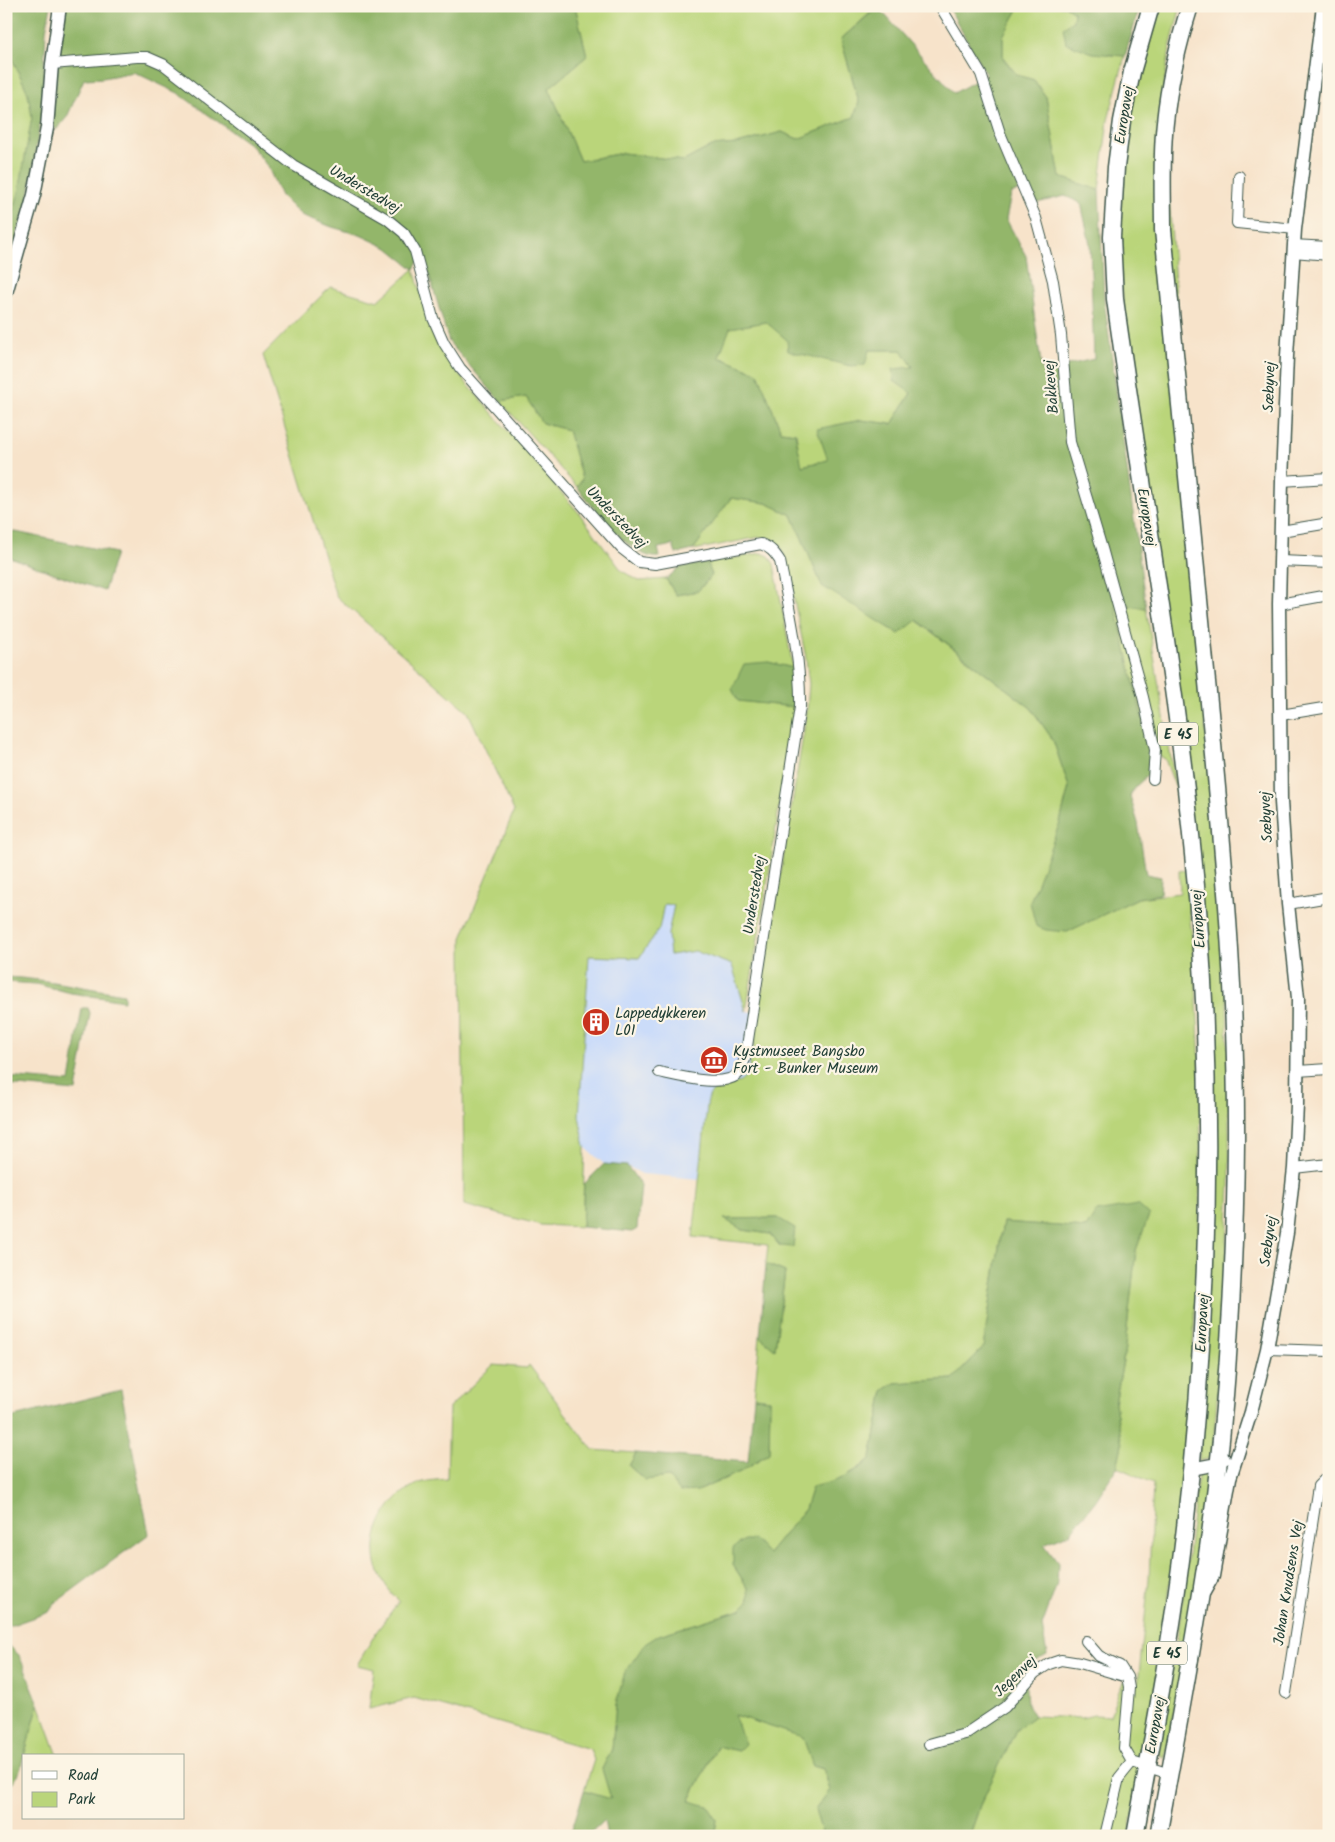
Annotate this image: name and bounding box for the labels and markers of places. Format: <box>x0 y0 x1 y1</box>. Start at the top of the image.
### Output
place label: Lappedykkeren L01 <box>615 1002 706 1043</box>
building icon: Lappedykkeren L01 <box>581 1007 611 1037</box>
place label: Kystmuseet Bangsbo Fort - Bunker Museum <box>733 1040 878 1081</box>
museum icon: Kystmuseet Bangsbo Fort - Bunker Museum <box>699 1045 729 1075</box>

